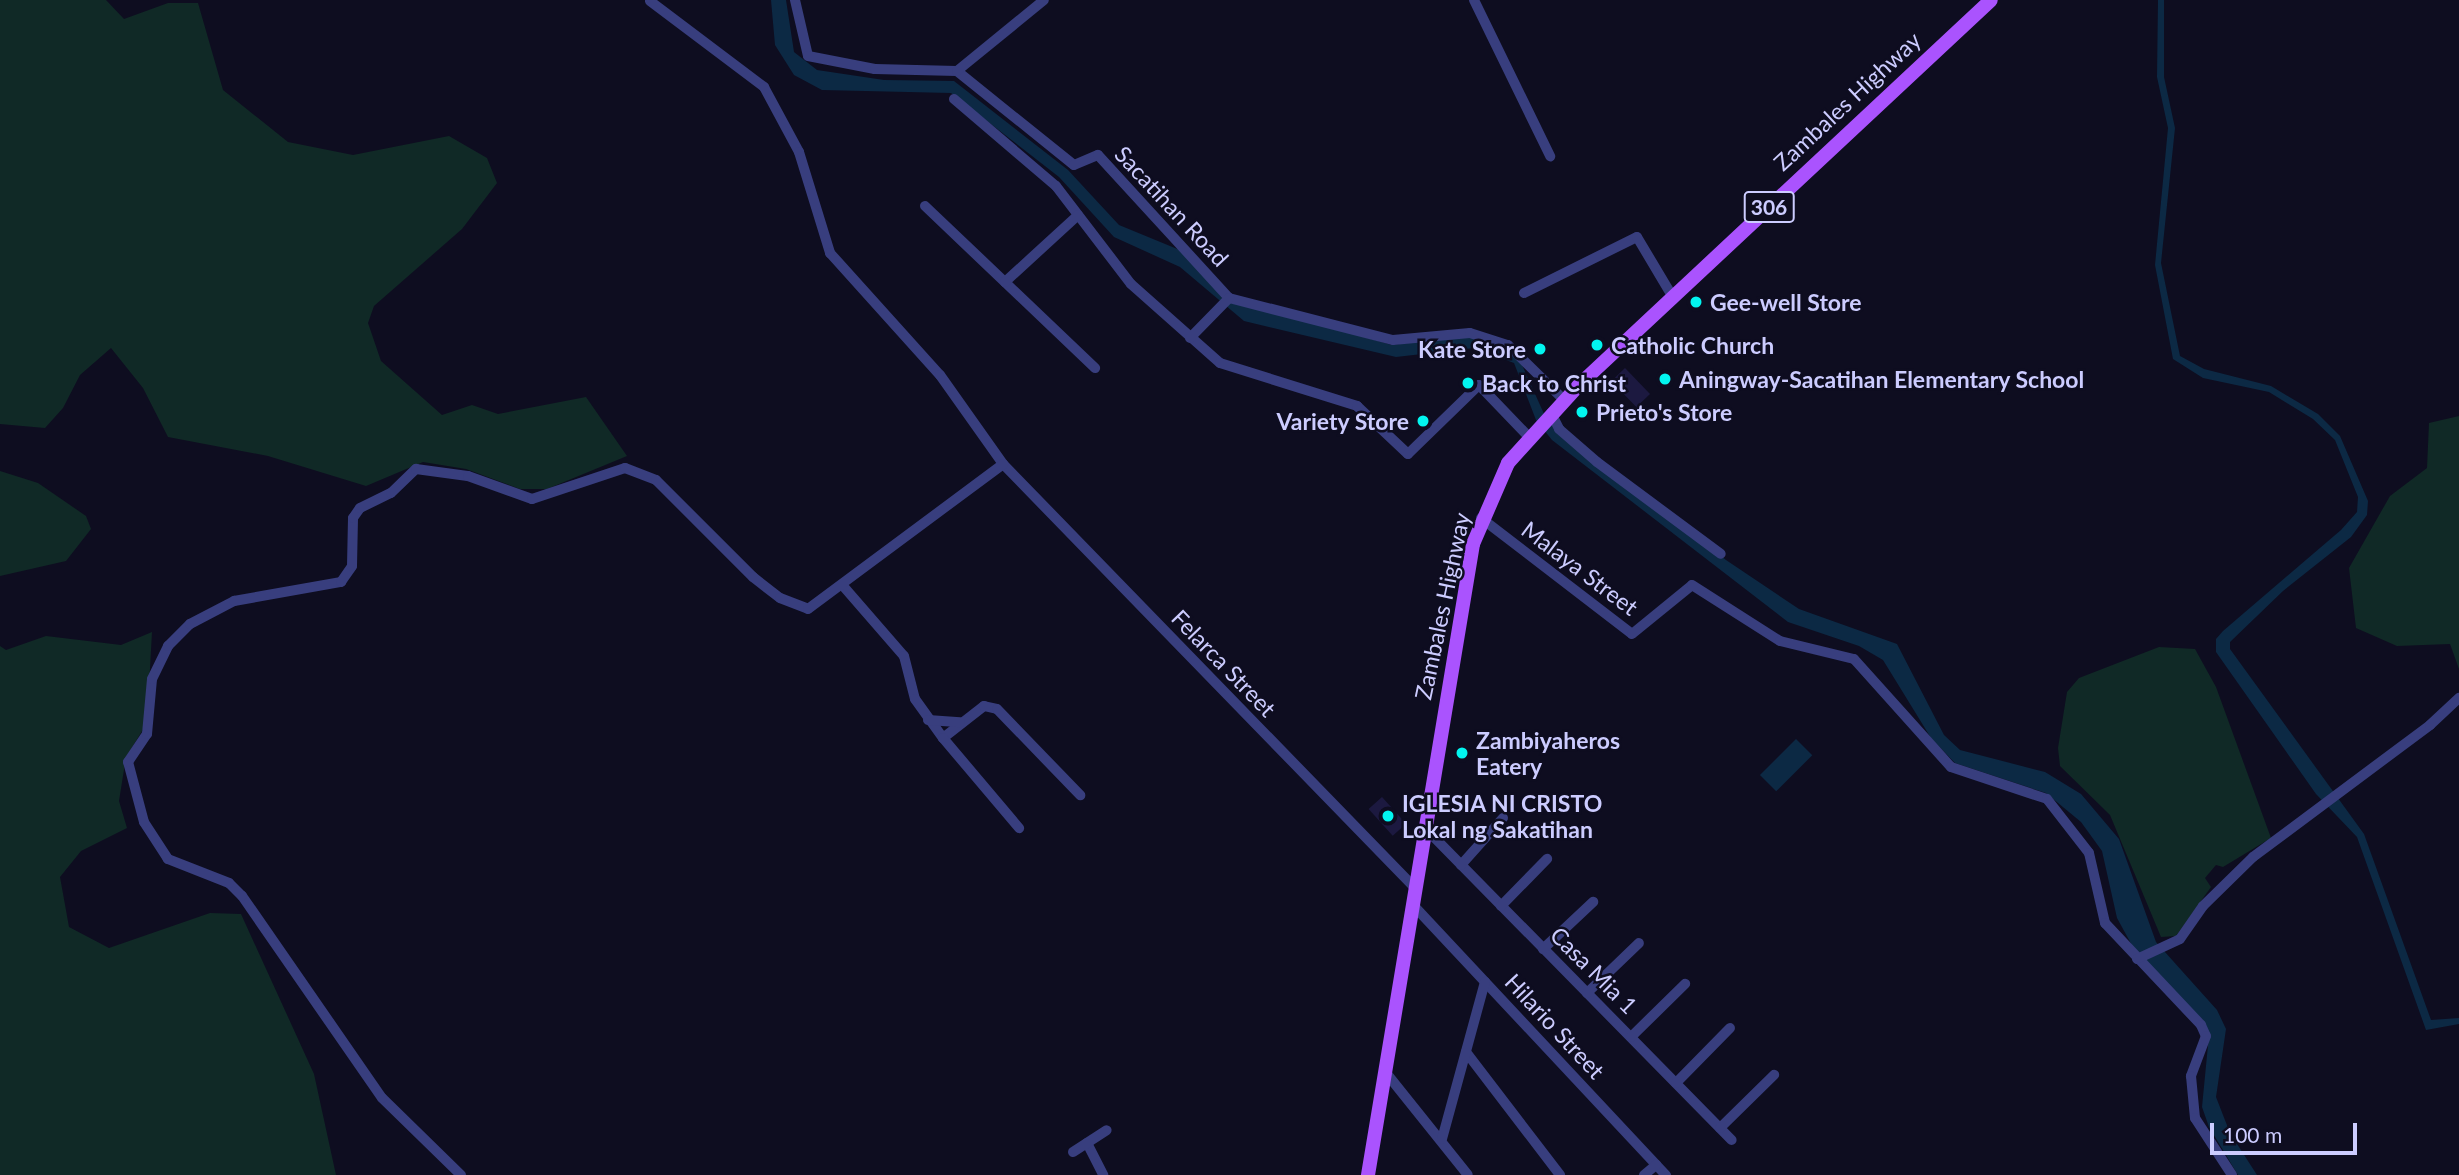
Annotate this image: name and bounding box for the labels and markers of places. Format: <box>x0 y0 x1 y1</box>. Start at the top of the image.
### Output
place label: Gee-well Store <box>1710 288 1862 316</box>
marker: Gee-well Store <box>1688 294 1704 310</box>
place label: Catholic Church <box>1611 331 1774 359</box>
place label: Kate Store <box>1418 335 1526 363</box>
marker: Catholic Church <box>1589 337 1605 353</box>
marker: Kate Store <box>1532 341 1548 357</box>
place label: Aningway-Sacatihan Elementary School <box>1679 365 2085 393</box>
place label: Back to Christ <box>1482 369 1626 397</box>
marker: Aningway-Sacatihan Elementary School <box>1657 371 1673 387</box>
marker: Back to Christ <box>1460 375 1476 391</box>
place label: Prieto's Store <box>1596 398 1732 426</box>
marker: Prieto's Store <box>1574 404 1590 420</box>
place label: Variety Store <box>1276 407 1409 435</box>
marker: Variety Store <box>1415 413 1431 429</box>
place label: Zambiyaheros Eatery <box>1476 726 1620 780</box>
marker: Zambiyaheros Eatery <box>1454 745 1470 761</box>
place label: IGLESIA NI CRISTO Lokal ng Sakatihan <box>1402 789 1603 843</box>
marker: IGLESIA NI CRISTO Lokal ng Sakatihan <box>1380 808 1396 824</box>

